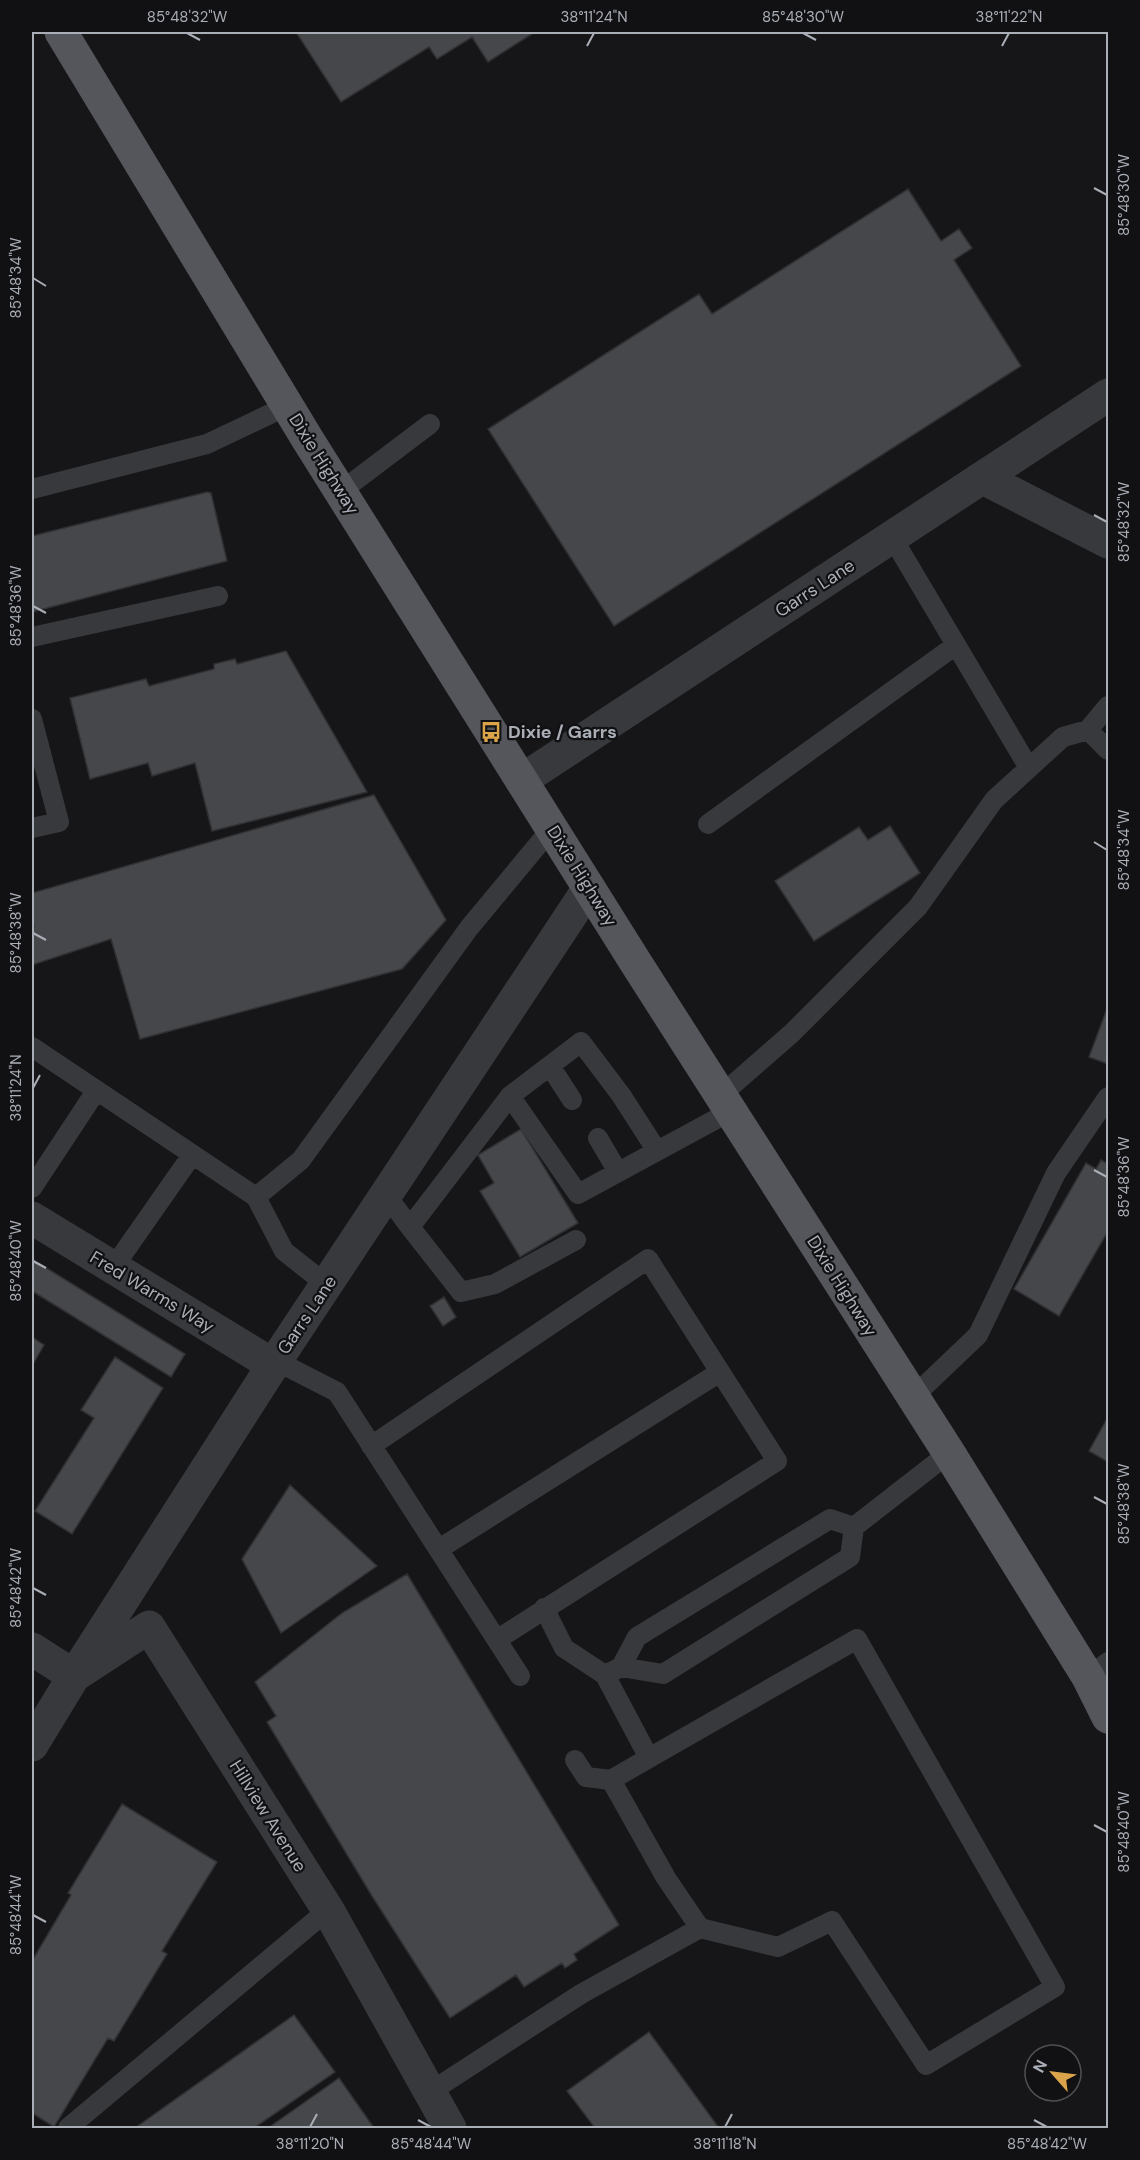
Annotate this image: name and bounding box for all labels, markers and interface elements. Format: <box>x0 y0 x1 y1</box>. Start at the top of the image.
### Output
text: 85°48'32"W <box>147 7 228 27</box>
text: 38°11'24"N <box>560 7 628 27</box>
text: 85°48'30"W <box>762 7 844 27</box>
text: 38°11'22"N <box>976 7 1042 27</box>
text: 85°48'30"W <box>1114 154 1134 236</box>
text: 85°48'34"W <box>6 237 26 318</box>
street label: Dixie Highway <box>283 409 365 519</box>
text: 85°48'32"W <box>1114 481 1134 562</box>
street label: Garrs Lane <box>771 553 859 623</box>
text: 85°48'36"W <box>6 565 26 647</box>
bus stop icon: Dixie / Garrs <box>479 720 503 744</box>
place label: Dixie / Garrs <box>508 720 617 744</box>
text: 85°48'34"W <box>1114 809 1134 890</box>
street label: Dixie Highway <box>541 821 623 931</box>
text: 85°48'38"W <box>6 892 26 973</box>
text: 38°11'24"N <box>6 1054 26 1122</box>
text: 85°48'36"W <box>1114 1136 1134 1218</box>
text: 85°48'40"W <box>6 1220 26 1302</box>
street label: Dixie Highway <box>801 1231 883 1341</box>
street label: Fred Warms Way <box>85 1245 219 1339</box>
street label: Garrs Lane <box>272 1271 342 1359</box>
text: 85°48'38"W <box>1114 1463 1134 1544</box>
text: 85°48'42"W <box>6 1548 26 1628</box>
street label: Hillview Avenue <box>224 1755 312 1877</box>
text: 85°48'40"W <box>1114 1791 1134 1873</box>
text: 85°48'44"W <box>6 1874 26 1955</box>
north arrow <box>1023 2043 1083 2103</box>
text: N <box>1028 2056 1052 2076</box>
text: 38°11'20"N <box>276 2134 344 2154</box>
text: 85°48'44"W <box>391 2134 472 2154</box>
text: 38°11'18"N <box>693 2134 757 2154</box>
text: 85°48'42"W <box>1007 2134 1087 2154</box>

